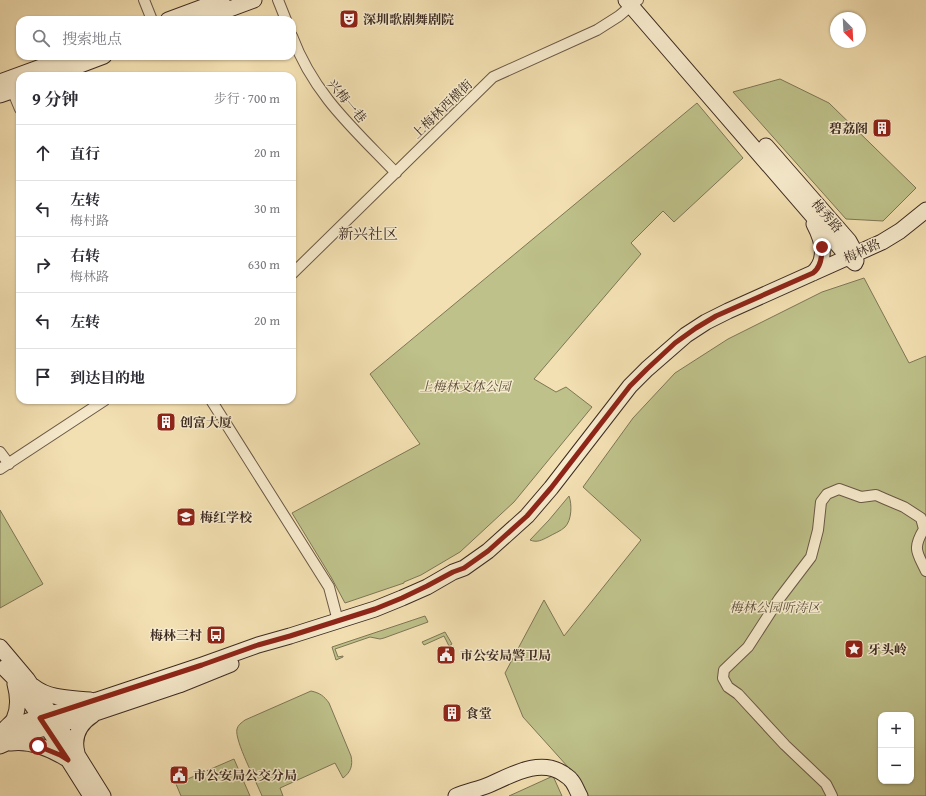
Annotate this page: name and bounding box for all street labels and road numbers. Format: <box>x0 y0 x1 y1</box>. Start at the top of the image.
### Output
street label: 兴梅一巷 <box>323 75 371 127</box>
street label: 上梅林西横街 <box>407 75 477 143</box>
street label: 梅秀路 <box>807 195 847 237</box>
street label: 梅林路 <box>840 234 884 268</box>

